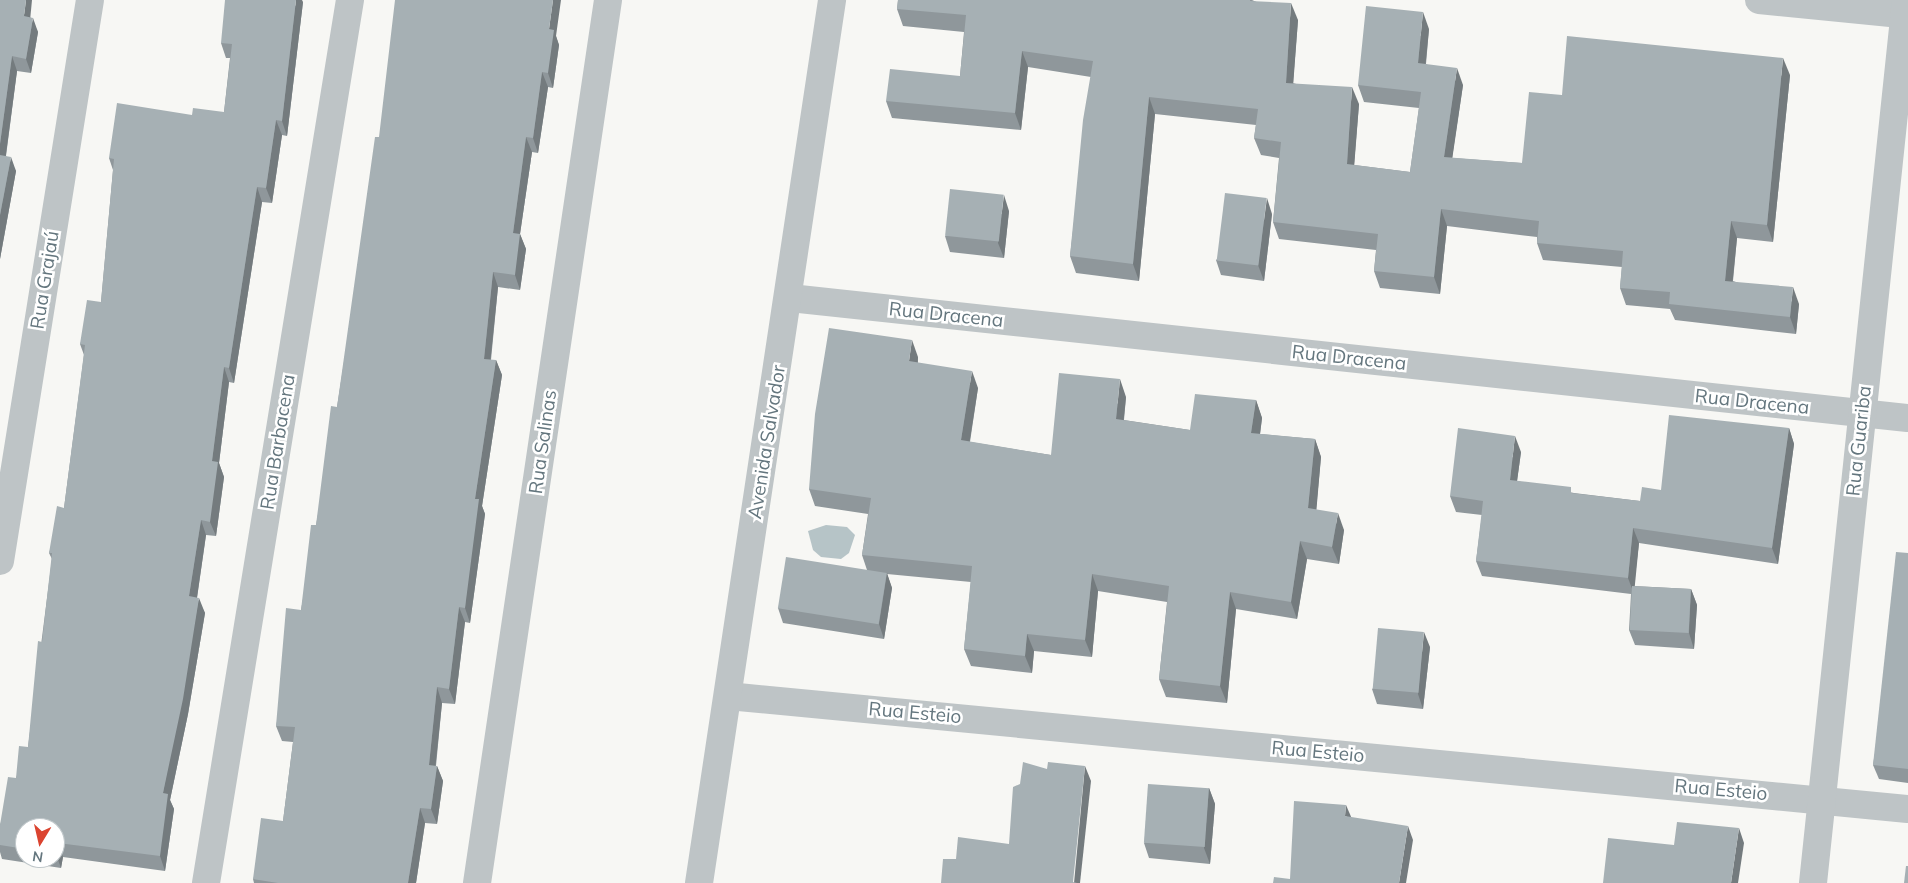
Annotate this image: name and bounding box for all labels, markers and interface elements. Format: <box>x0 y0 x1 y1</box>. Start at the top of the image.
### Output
street label: Rua Grajaú <box>26 229 64 331</box>
street label: Rua Dracena <box>888 298 1004 332</box>
street label: Rua Dracena <box>1291 341 1407 375</box>
street label: Avenida Salvador <box>744 363 790 521</box>
street label: Rua Barbacena <box>256 373 300 511</box>
street label: Rua Dracena <box>1694 385 1810 419</box>
street label: Rua Guariba <box>1842 385 1876 497</box>
street label: Rua Salinas <box>524 389 562 495</box>
street label: Rua Esteio <box>868 698 962 728</box>
street label: Rua Esteio <box>1271 737 1365 767</box>
street label: Rua Esteio <box>1674 775 1768 805</box>
north arrow <box>15 818 65 868</box>
text: N <box>31 847 44 867</box>

